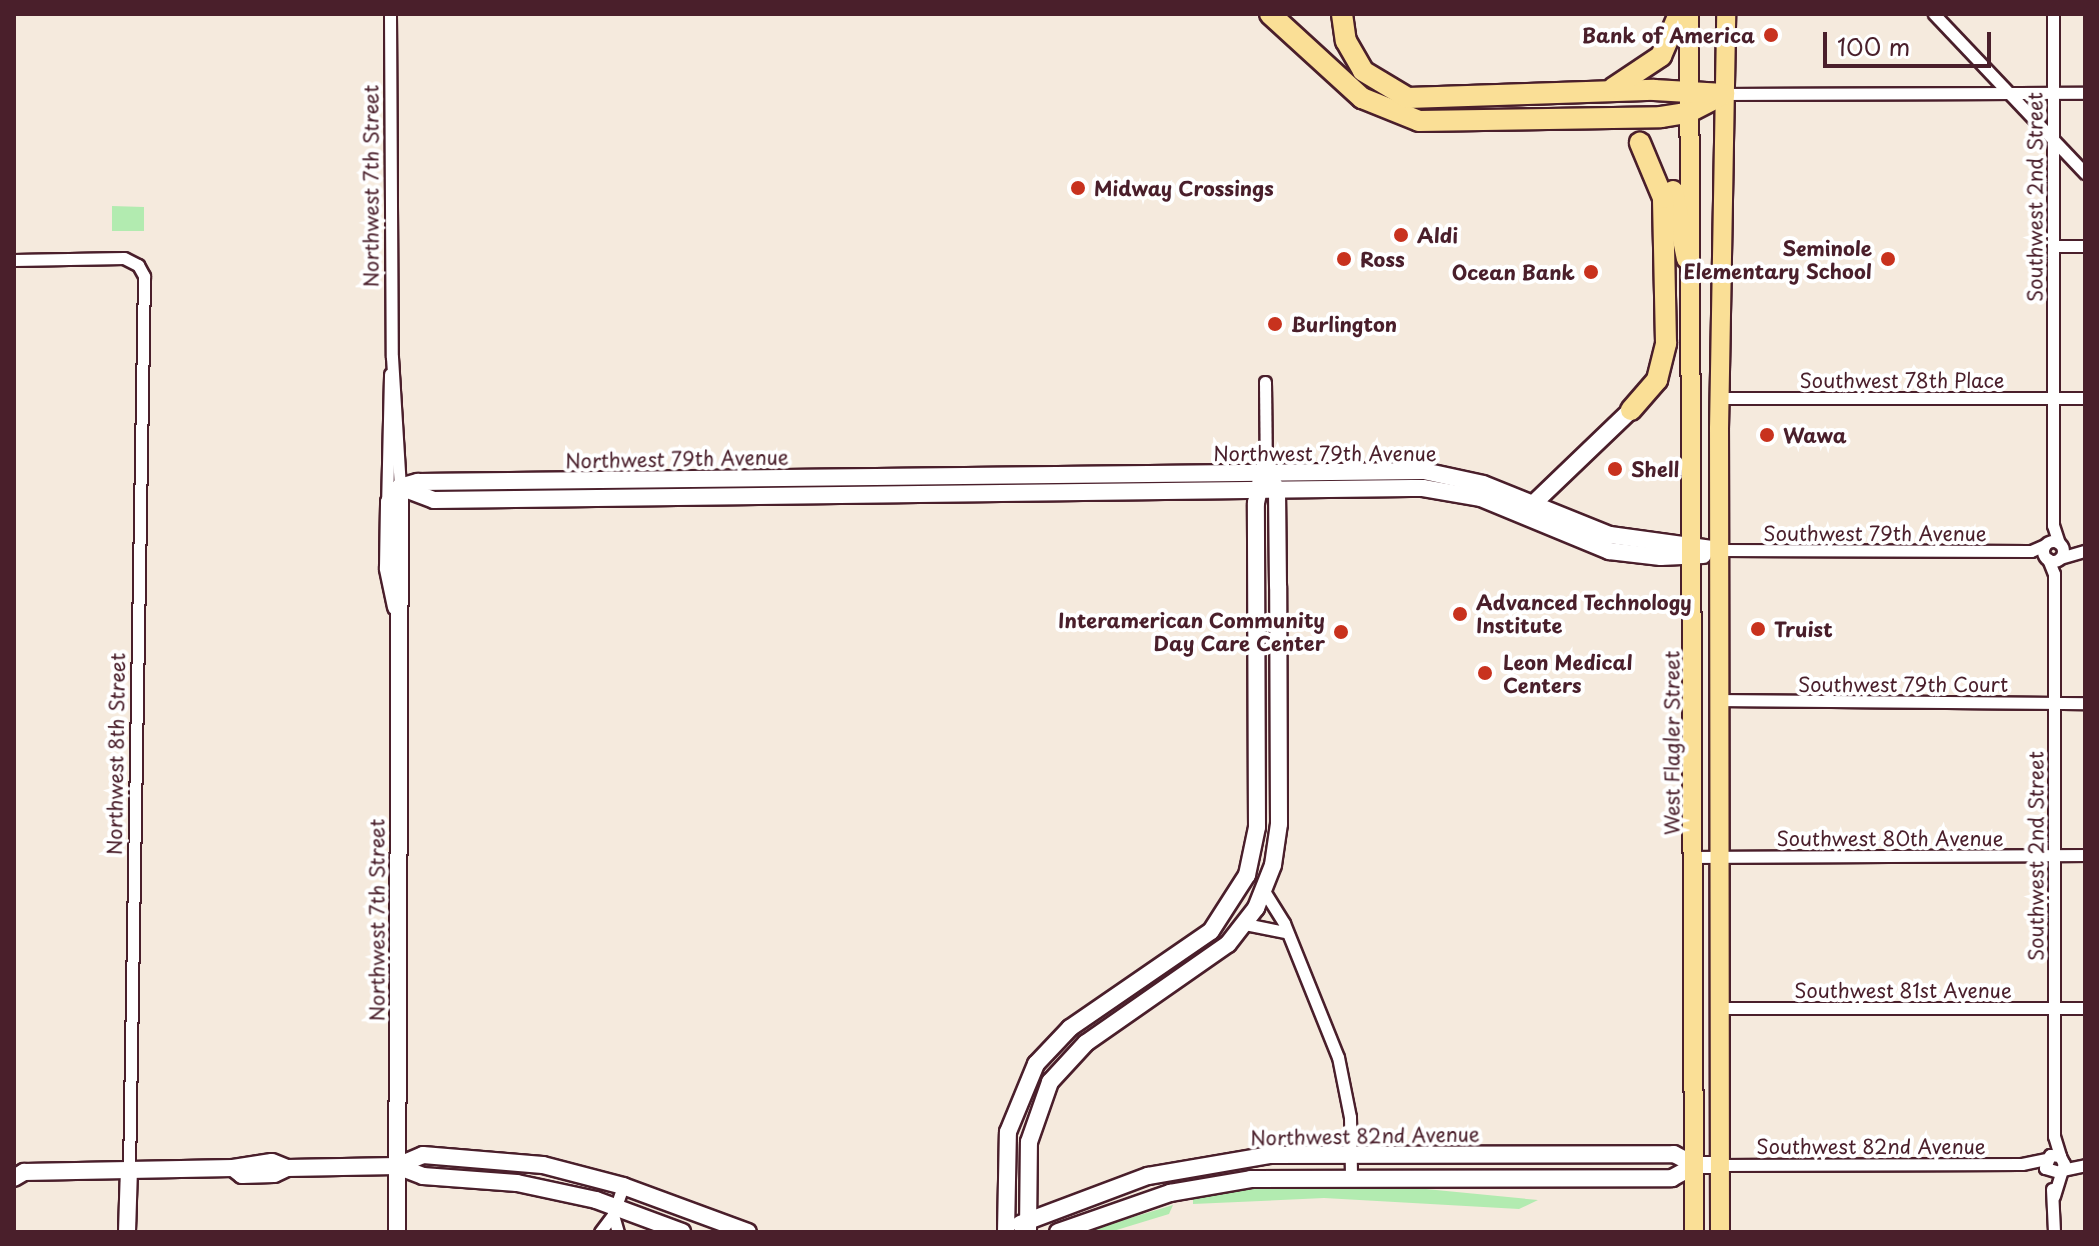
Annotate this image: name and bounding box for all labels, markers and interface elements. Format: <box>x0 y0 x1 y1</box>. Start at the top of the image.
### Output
scale bar <box>1827 16 1995 66</box>
place label: Bank of America <box>1582 23 1755 47</box>
marker: Bank of America <box>1762 26 1780 44</box>
text: 100 m <box>1837 28 1910 64</box>
street label: Northwest 7th Street <box>359 85 383 287</box>
street label: Southwest 2nd Street <box>2023 92 2047 302</box>
place label: Midway Crossings <box>1094 176 1274 200</box>
marker: Midway Crossings <box>1069 179 1087 197</box>
place label: Aldi <box>1417 223 1458 247</box>
marker: Aldi <box>1392 226 1410 244</box>
place label: Seminole Elementary School <box>1684 236 1872 283</box>
place label: Ross <box>1360 247 1405 271</box>
marker: Ross <box>1335 250 1353 268</box>
marker: Seminole Elementary School <box>1879 250 1897 268</box>
place label: Ocean Bank <box>1452 260 1575 284</box>
marker: Ocean Bank <box>1582 263 1600 281</box>
place label: Burlington <box>1291 312 1397 336</box>
marker: Burlington <box>1266 315 1284 333</box>
street label: Southwest 78th Place <box>1798 368 2006 392</box>
place label: Wawa <box>1783 423 1847 447</box>
marker: Wawa <box>1758 426 1776 444</box>
street label: Northwest 79th Avenue <box>1213 441 1437 465</box>
street label: Northwest 79th Avenue <box>565 445 789 473</box>
place label: Shell <box>1631 457 1679 481</box>
marker: Shell <box>1606 460 1624 478</box>
street label: Southwest 79th Avenue <box>1763 521 1987 545</box>
place label: Advanced Technology Institute <box>1476 590 1693 637</box>
marker: Advanced Technology Institute <box>1451 605 1469 623</box>
place label: Interamerican Community Day Care Center <box>1058 608 1325 655</box>
place label: Truist <box>1774 617 1833 641</box>
marker: Truist <box>1749 620 1767 638</box>
marker: Interamerican Community Day Care Center <box>1332 623 1350 641</box>
place label: Leon Medical Centers <box>1503 650 1633 697</box>
street label: West Flagler Street <box>1660 650 1684 836</box>
street label: Northwest 8th Street <box>102 651 130 857</box>
marker: Leon Medical Centers <box>1474 662 1496 684</box>
street label: Southwest 79th Court <box>1798 672 2008 696</box>
street label: Southwest 2nd Street <box>2024 751 2048 961</box>
street label: Northwest 7th Street <box>365 819 389 1021</box>
street label: Southwest 80th Avenue <box>1776 826 2004 850</box>
street label: Southwest 81st Avenue <box>1793 978 2013 1002</box>
street label: Northwest 82nd Avenue <box>1250 1122 1480 1150</box>
street label: Southwest 82nd Avenue <box>1756 1134 1986 1158</box>

